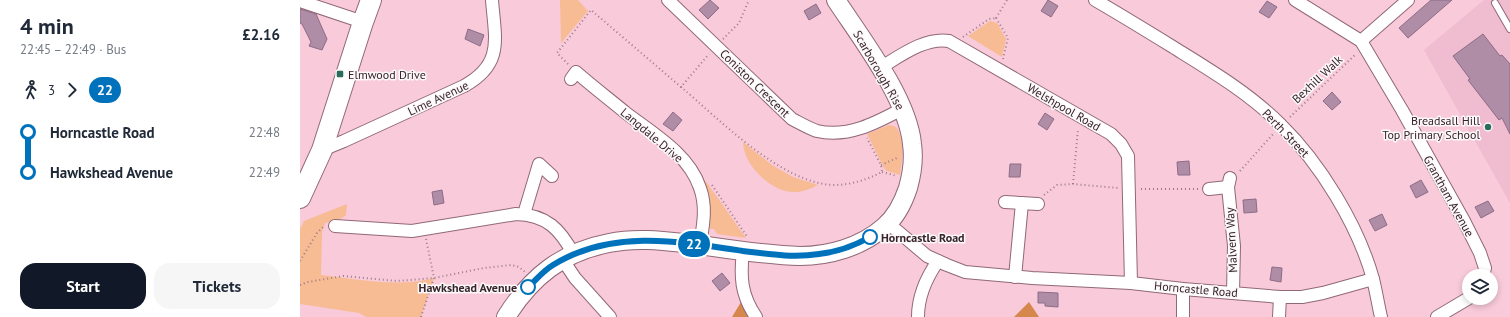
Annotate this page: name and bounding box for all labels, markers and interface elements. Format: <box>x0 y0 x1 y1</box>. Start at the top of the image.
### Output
text: 4 min <box>20 12 74 40</box>
text: £2.16 <box>242 25 280 44</box>
street label: Scarborough Rise <box>850 28 908 112</box>
text: 22:45 – 22:49 · Bus <box>20 41 126 58</box>
street label: Coniston Crescent <box>717 46 793 120</box>
street label: Bexhill Walk <box>1289 52 1345 106</box>
place label: Elmwood Drive <box>348 67 426 82</box>
marker: Elmwood Drive <box>335 69 345 79</box>
street label: Lime Avenue <box>405 77 471 119</box>
icon: walk <box>20 79 42 101</box>
icon: forward <box>61 79 83 101</box>
street label: Welshpool Road <box>1025 80 1103 134</box>
text: 22 <box>97 81 113 99</box>
text: 3 <box>48 82 55 99</box>
street label: Langdale Drive <box>618 104 686 166</box>
street label: Perth Street <box>1259 106 1313 160</box>
place label: Breadsall Hill Top Primary School <box>1382 113 1480 142</box>
marker: Breadsall Hill Top Primary School <box>1483 122 1493 132</box>
text: Horncastle Road <box>50 123 154 142</box>
text: 22:48 <box>249 124 280 141</box>
street label: Grantham Avenue <box>1420 153 1478 239</box>
text: Hawkshead Avenue <box>50 163 173 182</box>
text: 22:49 <box>249 164 280 181</box>
street label: Malvern Way <box>1222 207 1240 273</box>
marker: Horncastle Road <box>862 229 878 245</box>
place label: Horncastle Road <box>881 230 965 245</box>
line badge: 22 <box>676 231 712 257</box>
text: 22 <box>686 235 702 253</box>
button: Start <box>20 263 146 309</box>
button: Tickets <box>154 263 280 309</box>
map controls <box>1462 269 1498 305</box>
button: layers <box>1462 269 1498 305</box>
street label: Horncastle Road <box>1154 278 1238 300</box>
marker: Hawkshead Avenue <box>520 279 536 295</box>
place label: Hawkshead Avenue <box>419 280 517 295</box>

